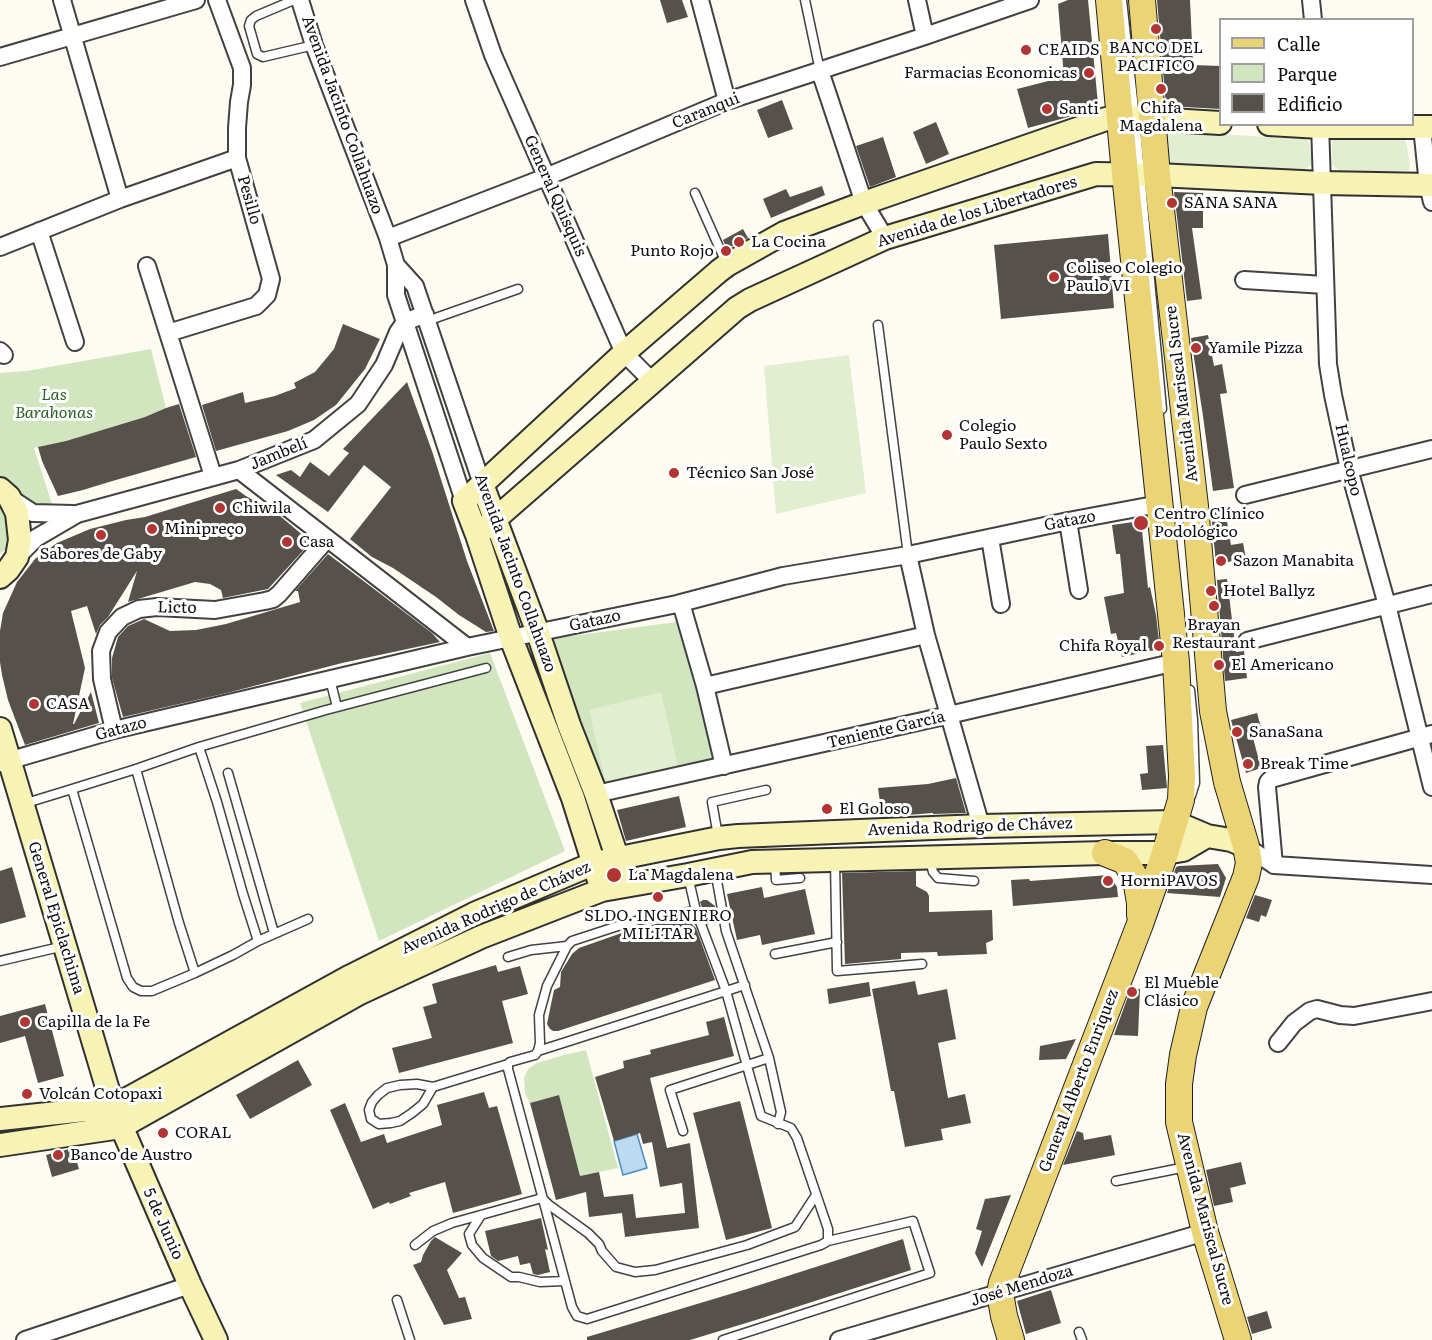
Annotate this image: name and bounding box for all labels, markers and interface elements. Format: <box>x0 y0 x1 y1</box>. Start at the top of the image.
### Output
street label: Avenida Jacinto Collahuazo <box>297 13 387 217</box>
legend <box>1219 18 1414 126</box>
marker: BANCO DEL PACIFICO <box>1149 22 1163 36</box>
text: Calle <box>1277 30 1320 57</box>
place label: BANCO DEL PACIFICO <box>1109 38 1203 76</box>
place label: CEAIDS <box>1038 40 1099 60</box>
marker: CEAIDS <box>1019 43 1033 57</box>
text: Parque <box>1277 60 1337 87</box>
place label: Farmacias Economicas <box>904 63 1077 83</box>
marker: Farmacias Economicas <box>1082 66 1096 80</box>
marker: Chifa Magdalena <box>1154 82 1168 96</box>
street label: Caranqui <box>670 89 742 133</box>
text: Edificio <box>1277 90 1343 117</box>
place label: Chifa Magdalena <box>1119 98 1203 136</box>
place label: Santi <box>1059 99 1099 119</box>
marker: Santi <box>1040 102 1054 116</box>
street label: General Quisquis <box>520 132 590 260</box>
street label: Avenida de los Libertadores <box>875 172 1079 252</box>
street label: Pesillo <box>233 173 265 227</box>
place label: SANA SANA <box>1184 193 1278 213</box>
marker: SANA SANA <box>1165 196 1179 210</box>
place label: La Cocina <box>751 232 826 252</box>
marker: La Cocina <box>732 235 746 249</box>
place label: Punto Rojo <box>630 241 714 261</box>
marker: Punto Rojo <box>719 244 733 258</box>
place label: Coliseo Colegio Paulo VI <box>1066 258 1183 296</box>
marker: Coliseo Colegio Paulo VI <box>1047 270 1061 284</box>
street label: Avenida Mariscal Sucre <box>1162 305 1202 483</box>
place label: Yamile Pizza <box>1208 338 1303 358</box>
marker: Yamile Pizza <box>1189 341 1203 355</box>
park label: Las Barahonas <box>15 385 93 423</box>
place label: Colegio Paulo Sexto <box>959 416 1047 454</box>
street label: Hualcopo <box>1330 422 1366 498</box>
marker: Colegio Paulo Sexto <box>940 428 954 442</box>
street label: Jambelí <box>247 434 311 474</box>
place label: Técnico San José <box>686 463 814 483</box>
marker: Técnico San José <box>667 466 681 480</box>
street label: Avenida Jacinto Collahuazo <box>470 471 560 675</box>
place label: Chiwila <box>232 498 292 518</box>
marker: Chiwila <box>213 501 227 515</box>
place label: Centro Clínico Podológico <box>1154 504 1264 542</box>
street label: Gatazo <box>1043 507 1097 535</box>
marker: Centro Clínico Podológico <box>1132 514 1150 532</box>
place label: Minipreço <box>164 519 244 539</box>
marker: Minipreço <box>145 522 159 536</box>
marker: Sabores de Gaby <box>94 528 108 542</box>
place label: Casa <box>299 532 334 552</box>
marker: Casa <box>280 535 294 549</box>
place label: Sabores de Gaby <box>40 544 162 564</box>
place label: Sazon Manabita <box>1233 551 1354 571</box>
marker: Sazon Manabita <box>1214 554 1228 568</box>
place label: Hotel Ballyz <box>1223 581 1315 601</box>
marker: Hotel Ballyz <box>1204 584 1218 598</box>
street label: Licto <box>157 598 197 618</box>
marker: Brayan Restaurant <box>1207 599 1221 613</box>
street label: Gatazo <box>567 606 623 636</box>
place label: Brayan Restaurant <box>1172 615 1256 653</box>
place label: Chifa Royal <box>1059 636 1147 656</box>
marker: Chifa Royal <box>1152 639 1166 653</box>
place label: El Americano <box>1231 655 1334 675</box>
marker: El Americano <box>1212 658 1226 672</box>
place label: CASA <box>46 694 90 714</box>
marker: CASA <box>27 697 41 711</box>
street label: Teniente García <box>825 707 947 753</box>
street label: Gatazo <box>93 713 149 745</box>
place label: SanaSana <box>1249 722 1323 742</box>
marker: SanaSana <box>1230 725 1244 739</box>
place label: Break Time <box>1260 754 1349 774</box>
marker: Break Time <box>1241 757 1255 771</box>
place label: El Goloso <box>839 799 910 819</box>
marker: El Goloso <box>820 802 834 816</box>
street label: Avenida Rodrigo de Chávez <box>867 814 1073 840</box>
street label: General Epiclachima <box>24 839 88 997</box>
street label: Avenida Rodrigo de Chávez <box>398 858 594 958</box>
place label: La Magdalena <box>628 865 734 885</box>
marker: La Magdalena <box>605 866 623 884</box>
place label: HorniPAVOS <box>1120 871 1218 891</box>
marker: HorniPAVOS <box>1101 874 1115 888</box>
marker: SLDO. INGENIERO MILITAR <box>651 890 665 904</box>
place label: SLDO. INGENIERO MILITAR <box>584 906 732 944</box>
place label: El Mueble Clásico <box>1144 973 1219 1011</box>
marker: El Mueble Clásico <box>1125 985 1139 999</box>
street label: General Alberto Enriquez <box>1035 987 1123 1175</box>
place label: Capilla de la Fe <box>37 1012 150 1032</box>
marker: Capilla de la Fe <box>18 1015 32 1029</box>
place label: Volcán Cotopaxi <box>39 1084 163 1104</box>
marker: Volcán Cotopaxi <box>20 1087 34 1101</box>
place label: CORAL <box>175 1123 232 1143</box>
marker: CORAL <box>156 1126 170 1140</box>
street label: Avenida Mariscal Sucre <box>1173 1131 1237 1307</box>
place label: Banco de Austro <box>70 1145 192 1165</box>
marker: Banco de Austro <box>51 1148 65 1162</box>
street label: 5 de Junio <box>139 1185 187 1263</box>
street label: José Mendoza <box>969 1261 1075 1311</box>

